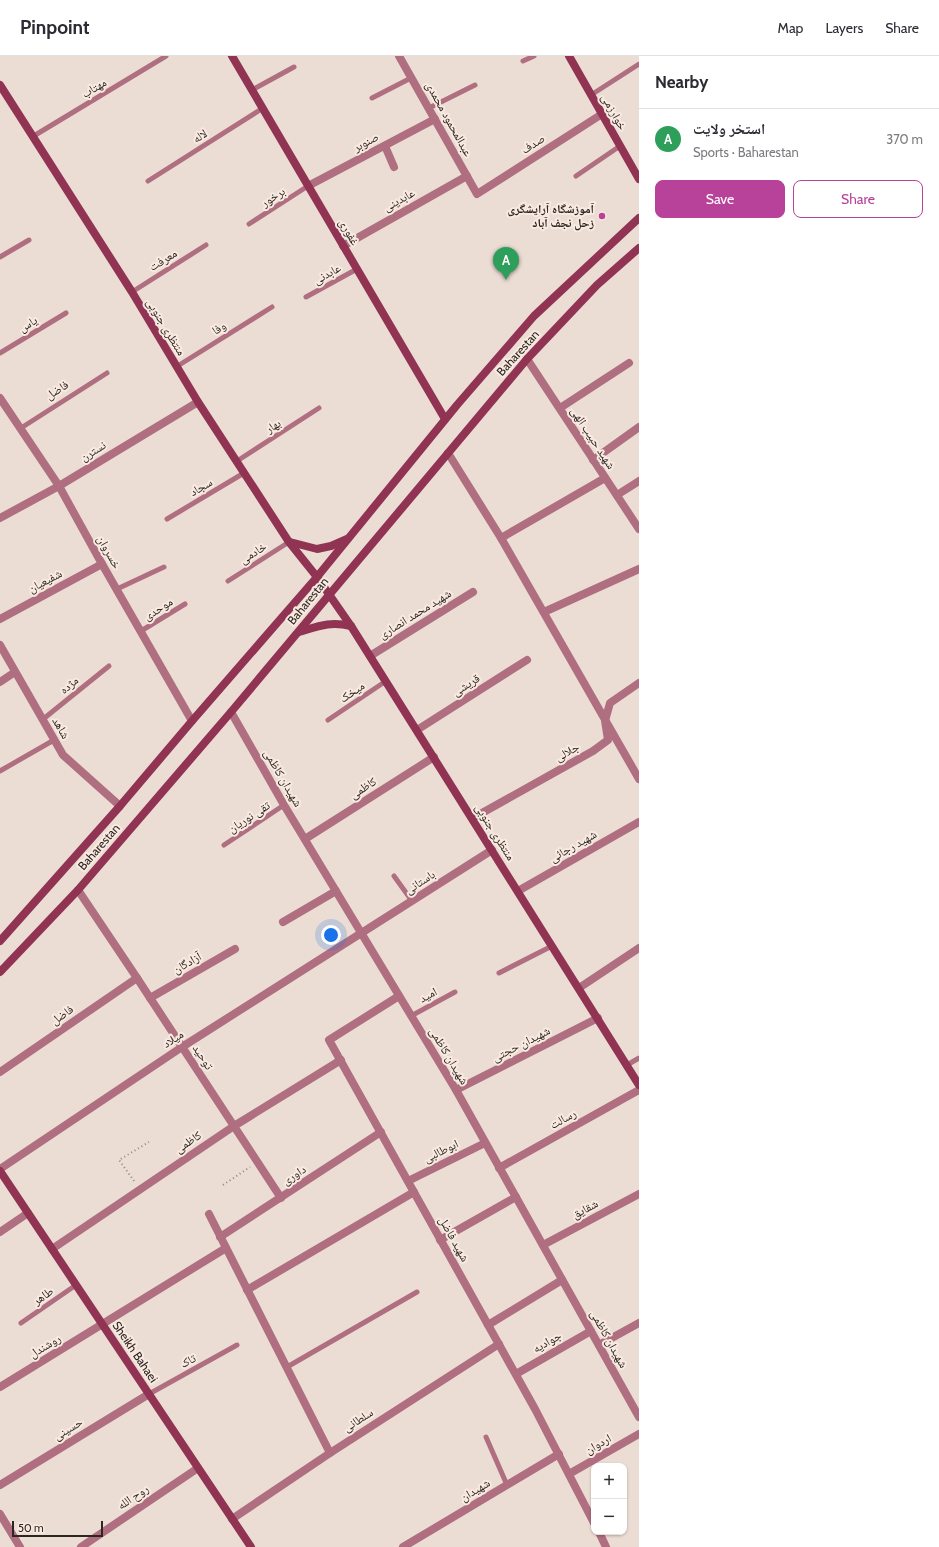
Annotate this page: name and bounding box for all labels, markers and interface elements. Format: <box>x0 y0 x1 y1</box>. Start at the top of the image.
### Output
text: Pinpoint <box>20 16 89 39</box>
text: Map <box>778 19 803 37</box>
text: Layers <box>825 19 863 37</box>
text: Share <box>885 19 919 37</box>
text: Nearby <box>655 72 708 92</box>
street label: مهتاب <box>78 74 109 101</box>
street label: عبدالمحمود محمدی <box>422 79 476 159</box>
street label: خوارزمی <box>598 91 631 133</box>
text: استخر ولایت <box>693 120 765 138</box>
street label: لاله <box>190 125 210 146</box>
street label: صنوبر <box>350 129 381 155</box>
street label: صدف <box>518 130 547 157</box>
text: A <box>664 131 672 147</box>
text: 370 m <box>886 131 923 147</box>
text: Sports · Baharestan <box>693 144 799 160</box>
button: Save <box>655 180 785 218</box>
button: Share <box>793 180 923 218</box>
street label: برخور <box>257 183 288 211</box>
street label: عابدینی <box>380 185 417 215</box>
place label: آموزشگاه آرایشگری زحل نجف آباد <box>507 201 595 231</box>
marker: آموزشگاه آرایشگری زحل نجف آباد <box>597 211 607 221</box>
street label: غفوری <box>336 216 363 248</box>
street label: معرفت <box>146 245 179 274</box>
pin: A <box>493 247 519 280</box>
street label: عابدنی <box>310 260 344 288</box>
street label: منتظری جنوبی <box>143 295 189 358</box>
street label: یاس <box>16 312 40 335</box>
street label: وفا <box>209 318 229 338</box>
street label: Baharestan <box>493 326 542 379</box>
street label: فاضل <box>42 377 71 403</box>
street label: شهید حبیب الهی <box>567 404 619 472</box>
street label: بهار <box>261 415 284 437</box>
street label: نسترن <box>77 437 108 464</box>
street label: سجاد <box>187 474 215 499</box>
street label: خسروان <box>94 532 125 571</box>
street label: خادمی <box>236 538 269 567</box>
street label: شفیعیان <box>25 565 64 596</box>
street label: Baharestan <box>284 574 331 627</box>
street label: شهید محمد انصاری <box>376 585 454 642</box>
street label: موحدی <box>140 594 175 623</box>
street label: قریشی <box>449 670 483 699</box>
street label: مژده <box>56 672 81 697</box>
street label: میخک <box>336 678 367 706</box>
street label: شاهد <box>49 714 74 741</box>
street label: جلالی <box>552 739 582 764</box>
street label: شهیدان کاظمی <box>261 746 306 809</box>
street label: کاظمی <box>346 773 379 802</box>
street label: تقی نوریان <box>225 797 273 836</box>
street label: منتظری جنوبی <box>472 801 519 863</box>
street label: Baharestan <box>74 820 123 873</box>
street label: شهید رجائی <box>546 826 599 865</box>
street label: باستانی <box>402 866 438 897</box>
your location <box>321 925 341 945</box>
street label: آزادگان <box>170 948 204 977</box>
street label: امید <box>416 983 440 1006</box>
street label: فاضل <box>47 1001 76 1028</box>
street label: شهیدان حجتی <box>489 1022 553 1065</box>
street label: شهیدان کاظمی <box>426 1024 472 1087</box>
street label: میلاد <box>159 1026 186 1051</box>
street label: توحید <box>190 1041 217 1073</box>
street label: رسالت <box>547 1105 579 1132</box>
street label: کاظمی <box>171 1127 204 1156</box>
street label: ابوطالبی <box>421 1136 461 1166</box>
street label: داوری <box>279 1161 309 1188</box>
street label: شقایق <box>569 1195 601 1222</box>
street label: شهید فاضل <box>436 1213 473 1264</box>
street label: طاهر <box>29 1283 56 1308</box>
street label: شهیدان کاظمی <box>587 1307 632 1371</box>
street label: Sheikh Bahaei <box>109 1318 161 1385</box>
street label: جوادیه <box>530 1327 564 1356</box>
street label: روشندل <box>26 1330 64 1361</box>
street label: تاک <box>177 1350 199 1371</box>
street label: سلطانی <box>340 1404 376 1435</box>
street label: حسینی <box>50 1414 86 1443</box>
street label: اردوان <box>582 1430 614 1457</box>
map controls <box>591 1463 627 1535</box>
button: + <box>591 1463 627 1499</box>
street label: شهیدان <box>457 1475 493 1505</box>
street label: روح الله <box>114 1481 151 1512</box>
button: − <box>591 1499 627 1535</box>
scale bar <box>12 1519 103 1538</box>
text: 50 m <box>18 1521 44 1535</box>

